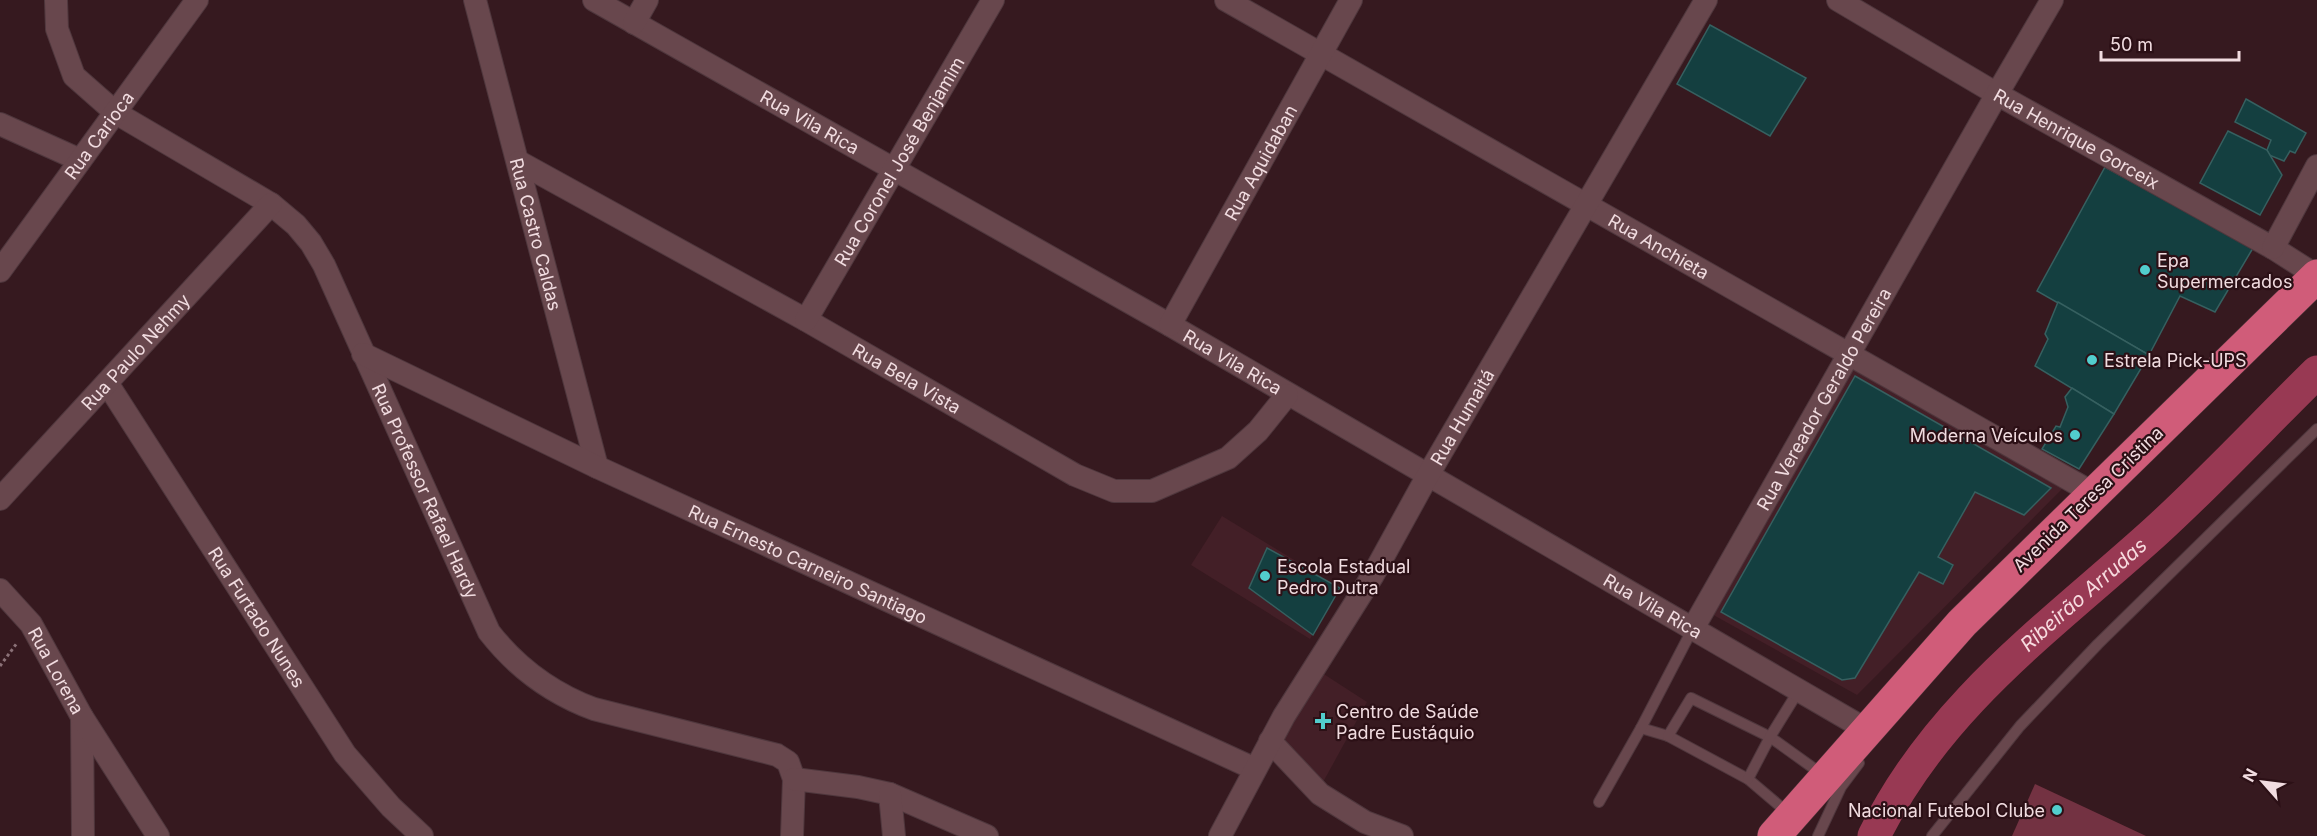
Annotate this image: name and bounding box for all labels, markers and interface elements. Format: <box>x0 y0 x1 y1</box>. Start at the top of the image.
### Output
scale bar <box>2101 24 2239 62</box>
text: 50 m <box>2110 34 2153 55</box>
street label: Rua Coronel José Benjamim <box>830 53 968 269</box>
street label: Rua Henrique Gorceix <box>1990 84 2163 193</box>
street label: Rua Vila Rica <box>757 86 863 158</box>
street label: Rua Carioca <box>60 87 138 183</box>
street label: Rua Aquidaban <box>1220 101 1301 224</box>
street label: Rua Castro Caldas <box>506 156 566 313</box>
street label: Rua Anchieta <box>1605 209 1713 283</box>
place label: Epa Supermercados <box>2157 250 2292 292</box>
marker: Epa Supermercados <box>2138 263 2152 277</box>
street label: Rua Vereador Geraldo Pereira <box>1752 284 1895 514</box>
street label: Rua Paulo Nehmy <box>77 289 194 414</box>
street label: Rua Vila Rica <box>1180 325 1286 398</box>
street label: Rua Bela Vista <box>849 339 965 418</box>
place label: Estrela Pick-UPS <box>2104 350 2247 371</box>
marker: Estrela Pick-UPS <box>2085 353 2099 367</box>
street label: Rua Humaitá <box>1426 365 1498 469</box>
street label: Rua Professor Rafael Hardy <box>368 380 483 602</box>
street label: Avenida Teresa Cristina <box>2009 422 2167 576</box>
place label: Moderna Veículos <box>1910 425 2063 446</box>
marker: Moderna Veículos <box>2068 428 2082 442</box>
street label: Rua Ernesto Carneiro Santiago <box>685 500 931 628</box>
water label: Ribeirão Arrudas <box>2015 533 2152 656</box>
street label: Rua Furtado Nunes <box>204 543 310 691</box>
place label: Escola Estadual Pedro Dutra <box>1277 556 1410 598</box>
marker: Escola Estadual Pedro Dutra <box>1258 569 1272 583</box>
street label: Rua Vila Rica <box>1600 569 1706 642</box>
street label: Rua Lorena <box>24 623 89 718</box>
place label: Centro de Saúde Padre Eustáquio <box>1336 701 1479 743</box>
marker: Centro de Saúde Padre Eustáquio <box>1314 712 1332 730</box>
north arrow <box>2233 752 2293 812</box>
text: N <box>2238 765 2261 785</box>
place label: Nacional Futebol Clube <box>1848 800 2045 821</box>
marker: Nacional Futebol Clube <box>2050 803 2064 817</box>

